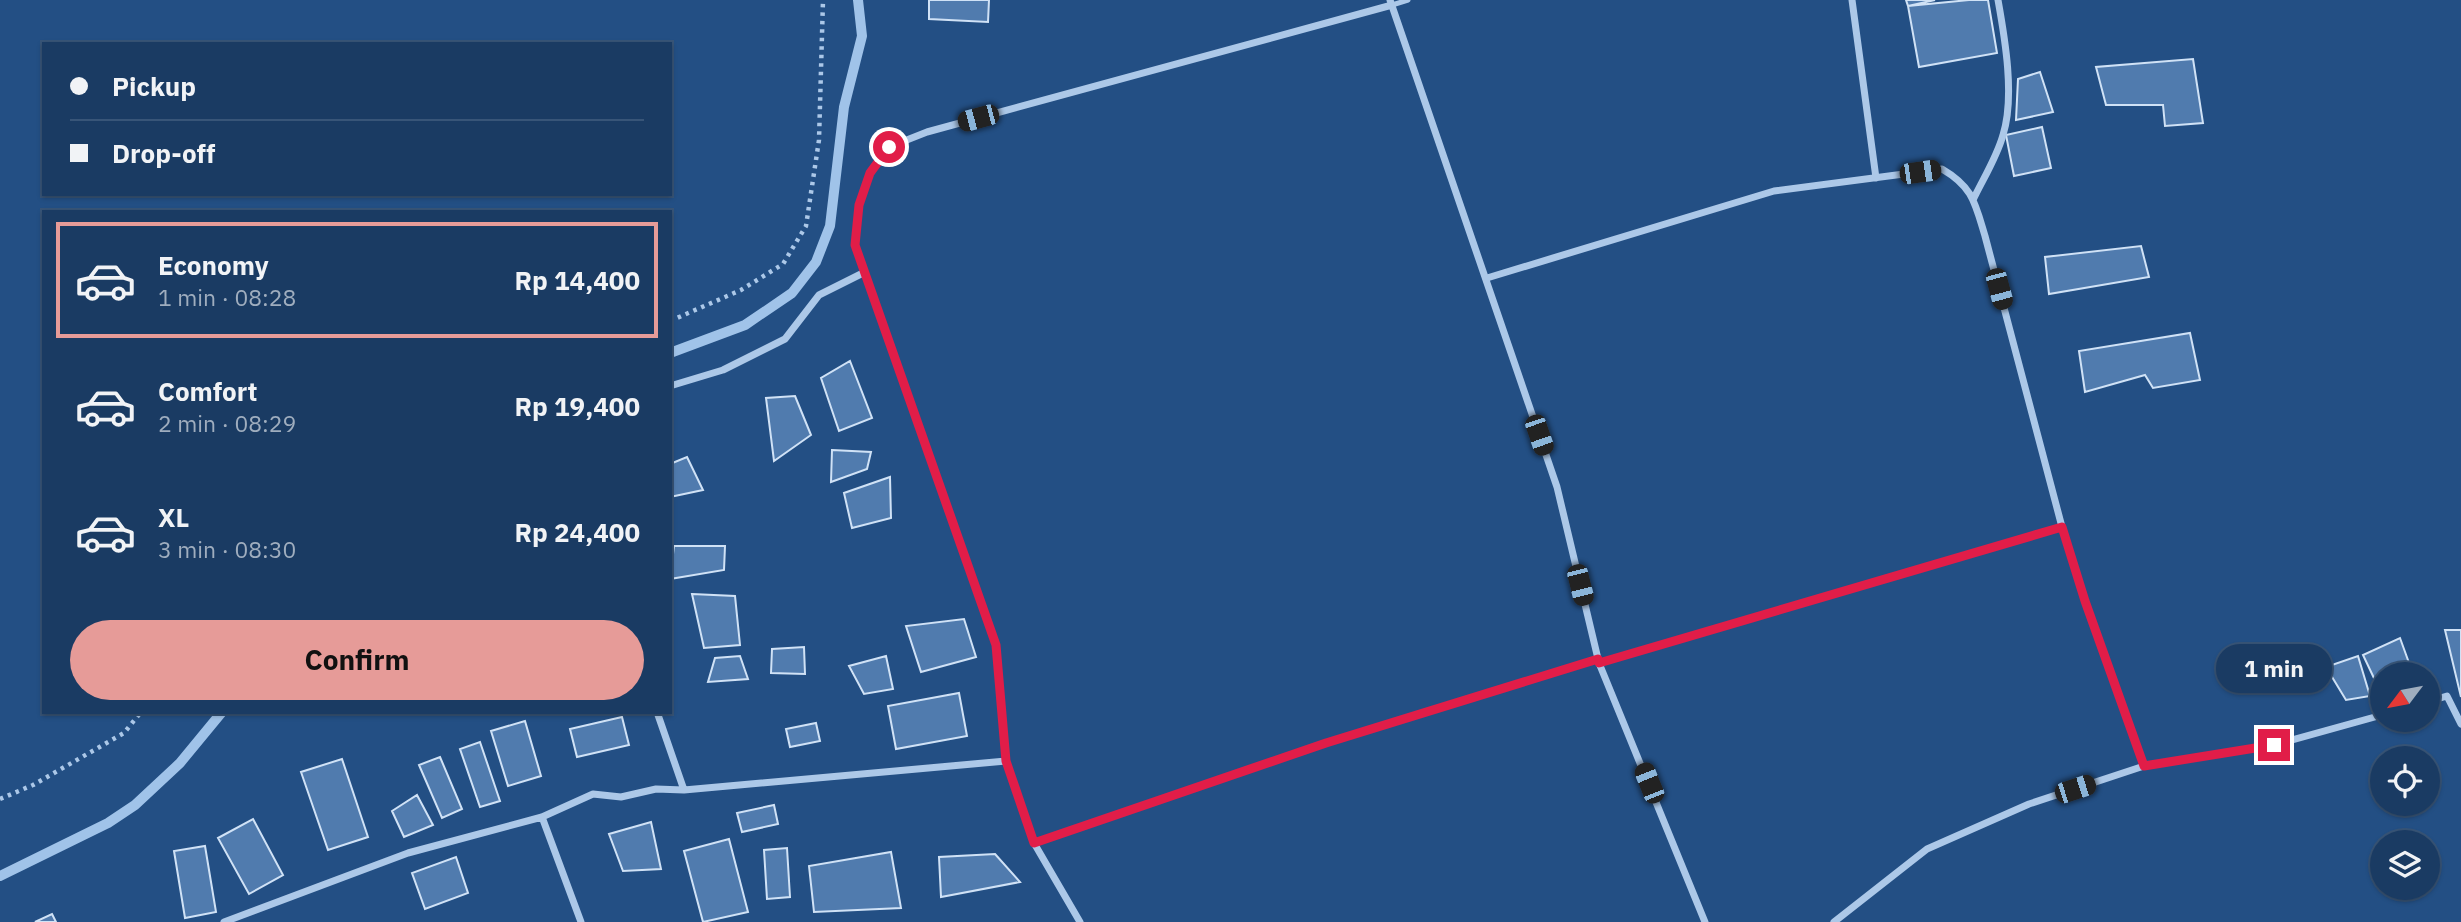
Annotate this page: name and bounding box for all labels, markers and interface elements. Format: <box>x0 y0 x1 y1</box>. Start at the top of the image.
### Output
text: Pickup <box>112 69 196 103</box>
car <box>955 102 1002 134</box>
route start <box>873 131 905 163</box>
text: Drop-off <box>112 136 215 170</box>
car <box>1898 159 1943 185</box>
text: Economy <box>158 248 269 282</box>
icon: car <box>74 249 137 312</box>
text: Rp 14,400 <box>514 263 640 297</box>
car <box>1984 266 2015 312</box>
text: 1 min · 08:28 <box>158 282 296 312</box>
text: Comfort <box>158 374 257 408</box>
icon: car <box>74 375 137 438</box>
text: Rp 19,400 <box>514 389 640 423</box>
text: 2 min · 08:29 <box>158 408 296 438</box>
car <box>1523 412 1556 458</box>
text: XL <box>158 500 189 534</box>
icon: car <box>74 501 137 564</box>
text: Rp 24,400 <box>514 515 640 549</box>
text: 3 min · 08:30 <box>158 534 296 564</box>
car <box>1565 562 1596 608</box>
button: Confirm <box>70 620 644 700</box>
callout: 1 min <box>2216 644 2332 692</box>
text: 1 min <box>2244 653 2304 683</box>
north arrow <box>2370 662 2440 732</box>
map controls <box>2370 662 2440 900</box>
route end <box>2258 729 2290 761</box>
button: locate <box>2370 746 2440 816</box>
car <box>1632 760 1667 806</box>
car <box>2052 773 2099 805</box>
button: layers <box>2370 830 2440 900</box>

